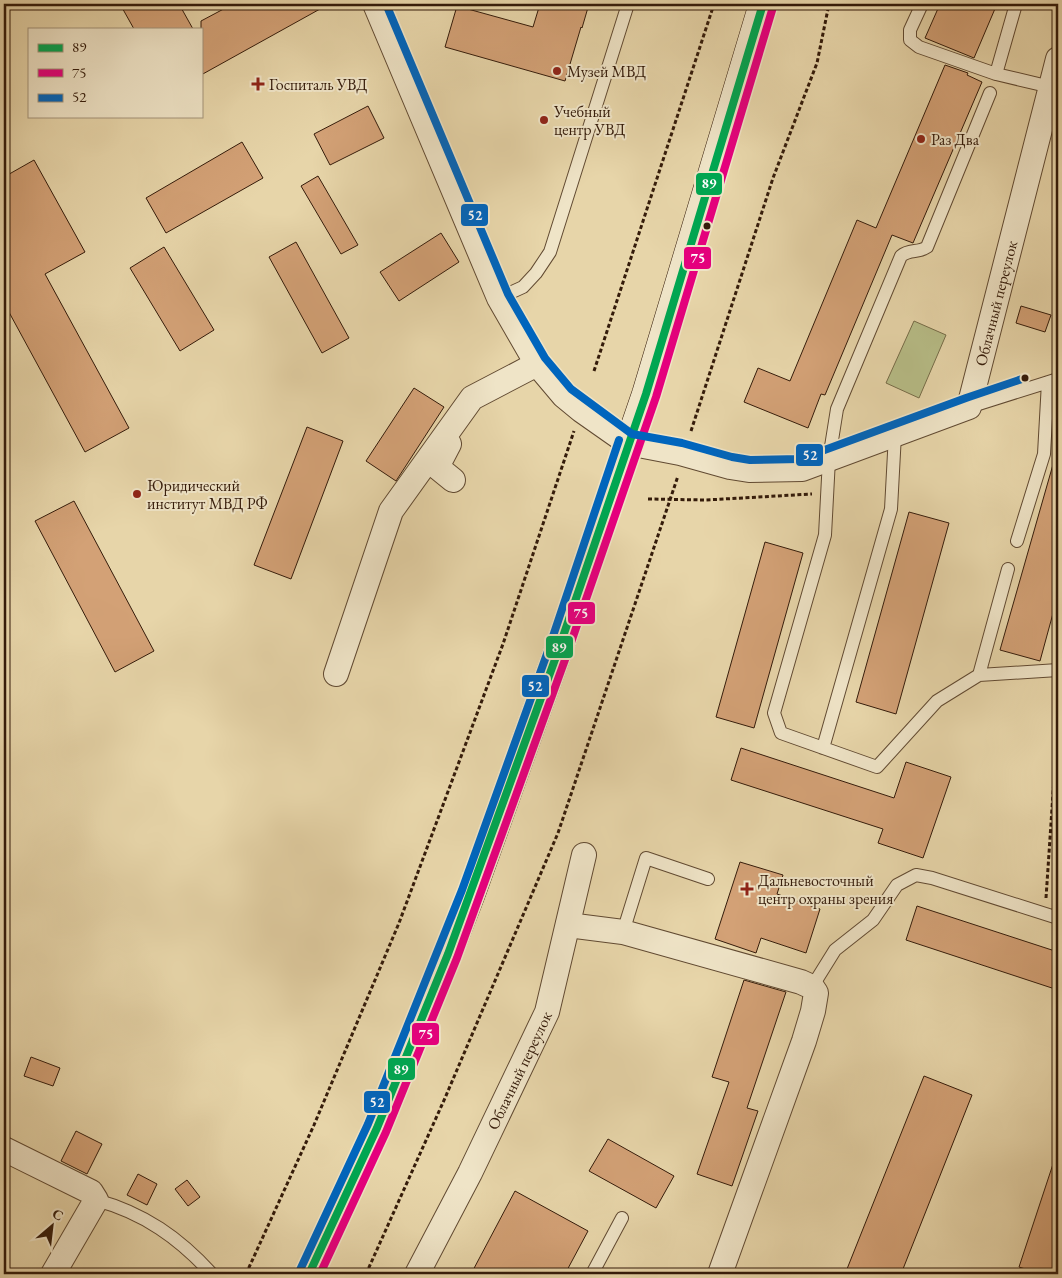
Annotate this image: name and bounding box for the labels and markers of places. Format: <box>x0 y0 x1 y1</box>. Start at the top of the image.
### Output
place label: Музей МВД <box>567 61 646 82</box>
marker: Музей МВД <box>551 65 563 77</box>
place label: Госпиталь УВД <box>269 74 367 95</box>
marker: Госпиталь УВД <box>251 77 265 91</box>
place label: Учебный центр УВД <box>553 101 626 140</box>
marker: Учебный центр УВД <box>538 114 550 126</box>
place label: Раз Два <box>931 129 980 150</box>
marker: Раз Два <box>915 133 927 145</box>
unlabelled marker <box>702 221 712 231</box>
unlabelled marker <box>1020 373 1030 383</box>
place label: Юридический институт МВД РФ <box>147 475 268 514</box>
marker: Юридический институт МВД РФ <box>131 488 143 500</box>
place label: Дальневосточный центр охраны зрения <box>758 870 893 909</box>
marker: Дальневосточный центр охраны зрения <box>740 882 754 896</box>

